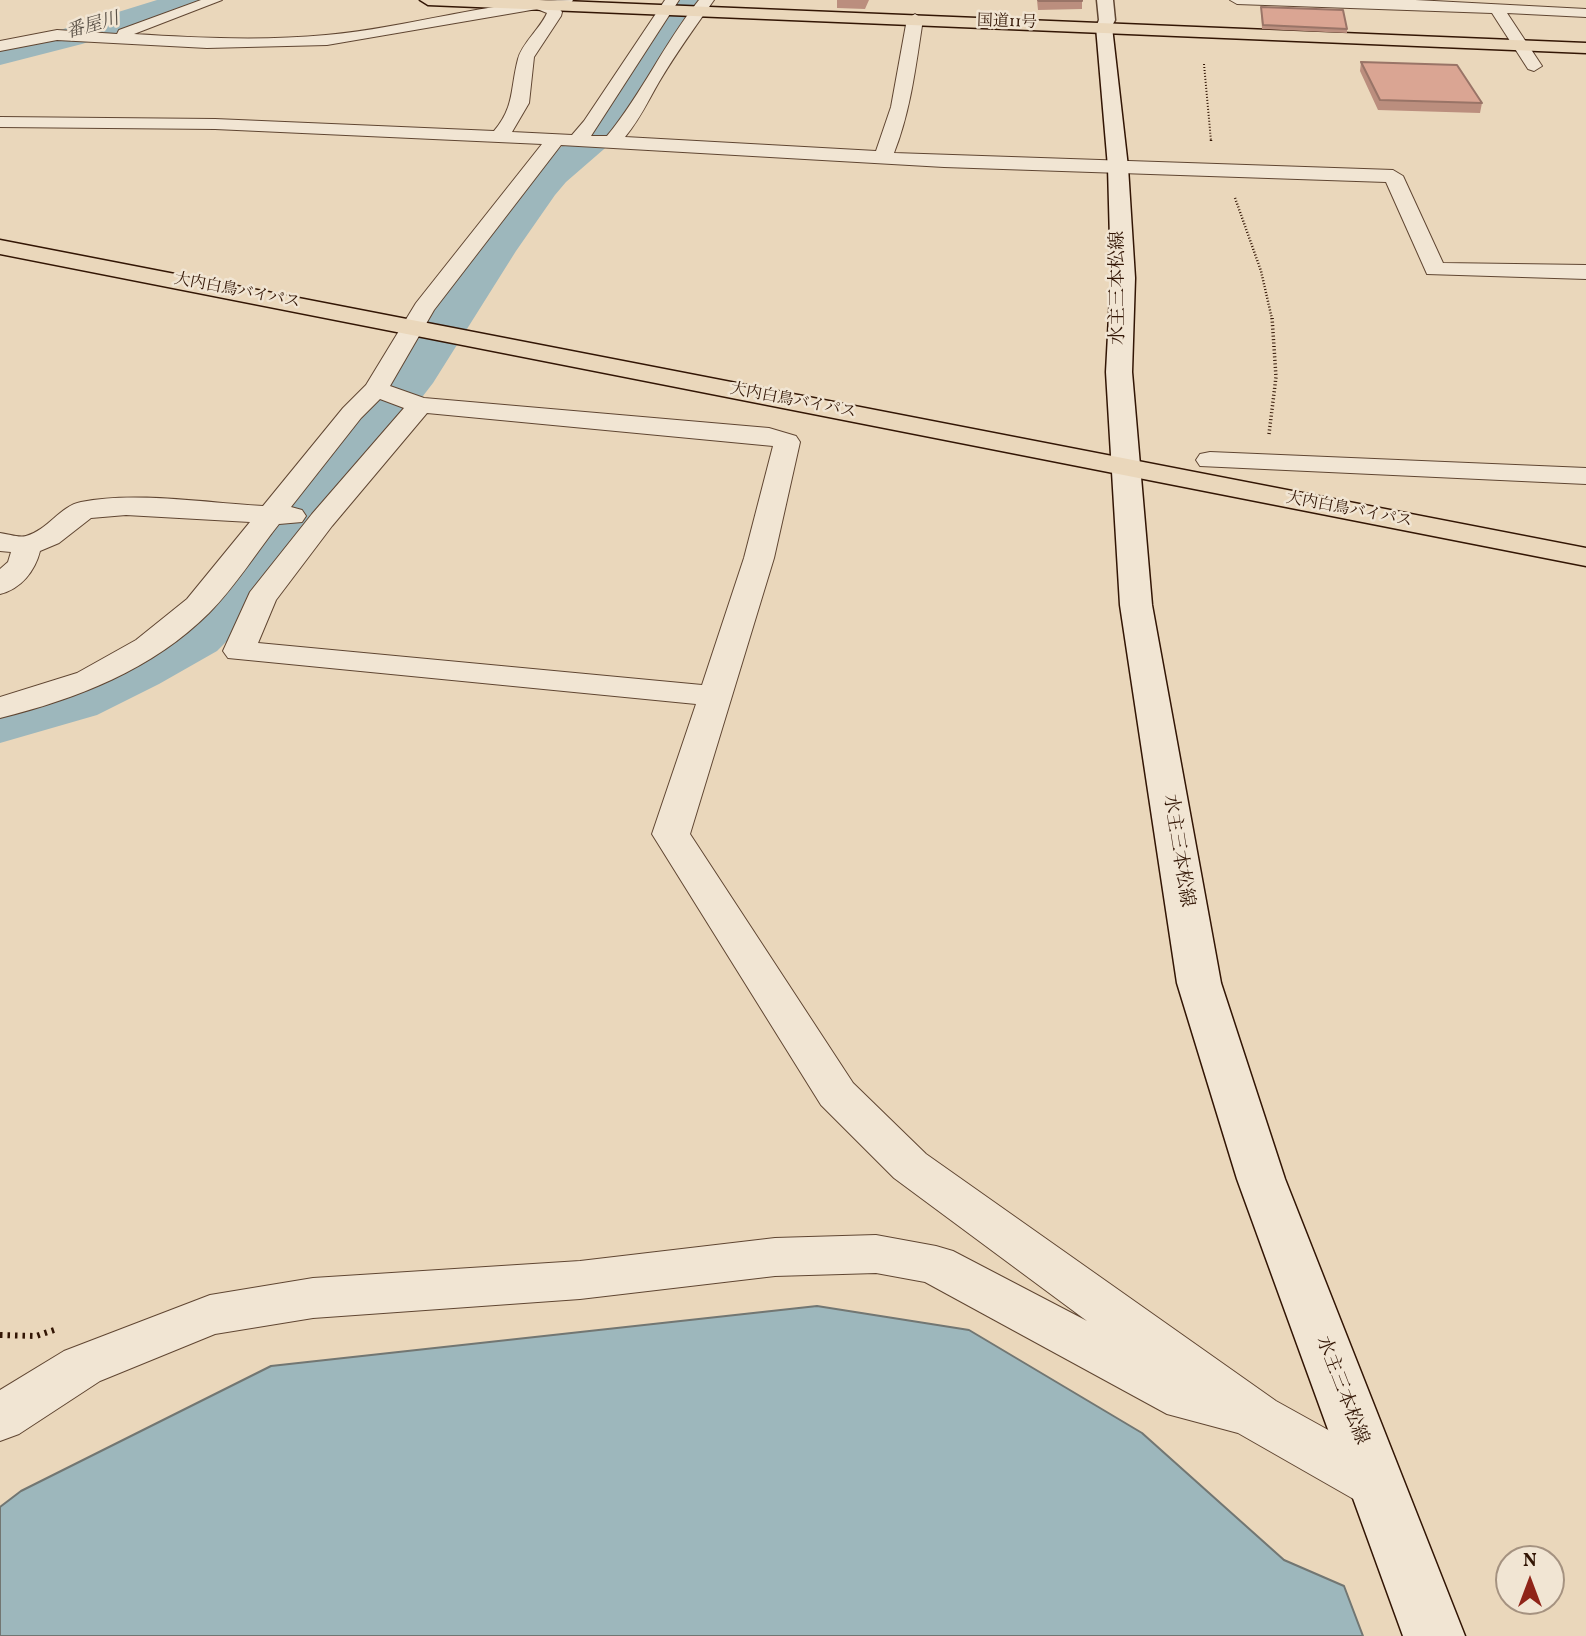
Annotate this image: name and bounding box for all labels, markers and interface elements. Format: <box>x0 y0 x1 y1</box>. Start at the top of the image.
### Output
water label: 番屋川 <box>64 9 122 45</box>
street label: 国道11号 <box>976 12 1038 34</box>
street label: 水主三本松線 <box>1109 231 1131 345</box>
street label: 大内白鳥バイパス <box>172 270 302 314</box>
street label: 大内白鳥バイパス <box>728 380 858 424</box>
street label: 大内白鳥バイパス <box>1284 489 1414 533</box>
street label: 水主三本松線 <box>1157 793 1197 909</box>
street label: 水主三本松線 <box>1310 1334 1372 1448</box>
north arrow <box>1495 1545 1565 1615</box>
text: N <box>1523 1548 1537 1574</box>

